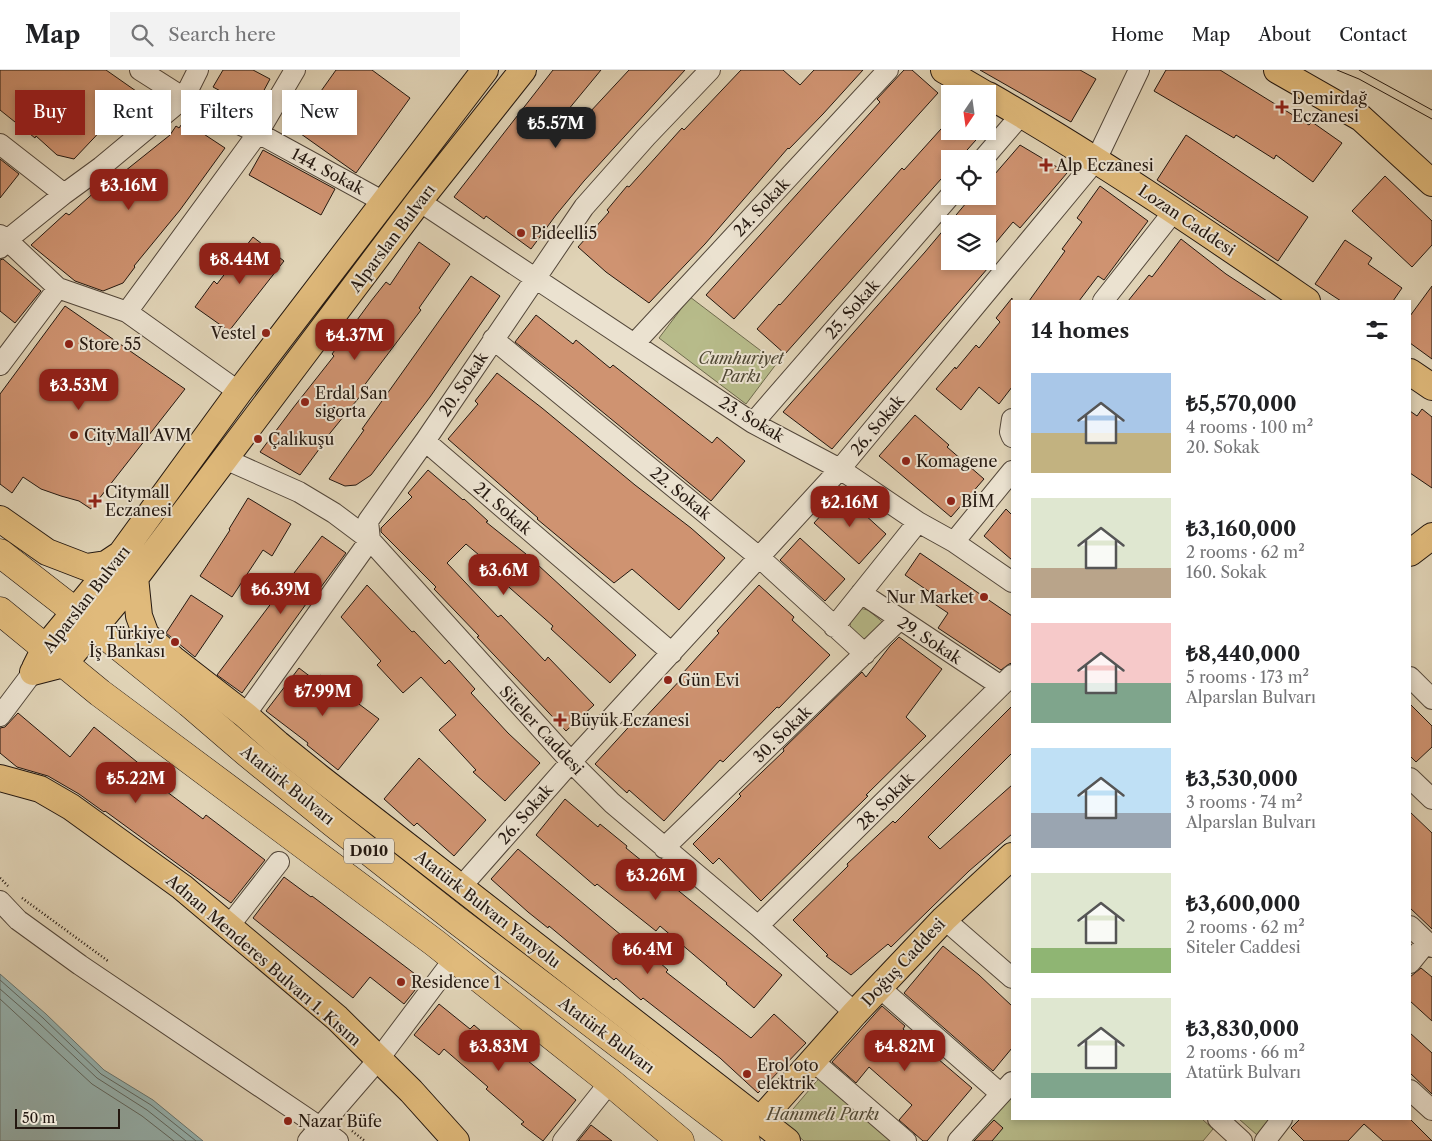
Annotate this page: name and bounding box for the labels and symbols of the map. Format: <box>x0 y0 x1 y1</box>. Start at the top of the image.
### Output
north arrow <box>941 85 996 140</box>
place label: Demirdağ Eczanesi <box>1292 88 1367 126</box>
marker: Demirdağ Eczanesi <box>1276 101 1288 113</box>
pin: ₺5.57M <box>515 106 597 149</box>
street label: 144. Sokak <box>288 143 369 199</box>
place label: Alp Eczanesi <box>1055 155 1154 175</box>
marker: Alp Eczanesi <box>1040 159 1052 171</box>
pin: ₺3.16M <box>88 168 170 211</box>
street label: 24. Sokak <box>729 173 794 240</box>
street label: Alparslan Bulvarı <box>344 180 439 297</box>
street label: Lozan Caddesi <box>1135 180 1239 260</box>
place label: Pideelli5 <box>531 223 597 243</box>
marker: Pideelli5 <box>515 227 527 239</box>
pin: ₺8.44M <box>199 242 281 285</box>
street label: 25. Sokak <box>821 275 884 343</box>
pin: ₺4.37M <box>314 318 396 361</box>
place label: Vestel <box>210 323 256 343</box>
marker: Vestel <box>260 327 272 339</box>
place label: Store 55 <box>79 334 141 354</box>
marker: Store 55 <box>63 338 75 350</box>
street label: 20. Sokak <box>434 347 492 420</box>
park label: Cumhuriyet Parkı <box>698 348 785 386</box>
pin: ₺3.53M <box>38 368 120 411</box>
place label: Erdal San sigorta <box>315 383 388 421</box>
street label: 26. Sokak <box>846 390 909 459</box>
street label: 23. Sokak <box>716 392 789 447</box>
marker: Erdal San sigorta <box>299 396 311 408</box>
place label: CityMall AVM <box>84 425 191 445</box>
marker: CityMall AVM <box>68 429 80 441</box>
place label: Çalıkuşu <box>268 429 334 449</box>
marker: Çalıkuşu <box>252 433 264 445</box>
place label: Komagene <box>916 451 997 471</box>
marker: Komagene <box>900 455 912 467</box>
street label: 22. Sokak <box>646 462 716 524</box>
street label: 21. Sokak <box>470 477 537 539</box>
place label: Citymall Eczanesi <box>105 482 172 520</box>
pin: ₺2.16M <box>809 486 891 528</box>
place label: BİM <box>961 491 994 511</box>
marker: Citymall Eczanesi <box>89 495 101 507</box>
marker: BİM <box>945 495 957 507</box>
street label: Alparslan Bulvarı <box>37 542 134 657</box>
pin: ₺3.6M <box>469 554 539 596</box>
pin: ₺6.39M <box>240 572 322 615</box>
place label: Nur Market <box>886 587 974 607</box>
marker: Nur Market <box>978 591 990 603</box>
street label: 29. Sokak <box>894 612 966 668</box>
place label: Türkiye İş Bankası <box>89 623 165 661</box>
marker: Türkiye İş Bankası <box>169 636 181 648</box>
place label: Gün Evi <box>678 670 739 690</box>
pin: ₺7.99M <box>282 674 364 717</box>
marker: Gün Evi <box>662 674 674 686</box>
street label: Siteler Caddesi <box>496 681 588 779</box>
street label: 30. Sokak <box>749 701 816 767</box>
place label: Büyük Eczanesi <box>570 710 689 730</box>
marker: Büyük Eczanesi <box>554 714 566 726</box>
street label: Atatürk Bulvarı <box>236 740 339 829</box>
pin: ₺5.22M <box>95 762 177 804</box>
street label: 28. Sokak <box>852 768 918 834</box>
street label: 26. Sokak <box>494 779 557 848</box>
road number: D010 <box>344 838 394 864</box>
street label: Atatürk Bulvarı Yanyolu <box>410 845 565 972</box>
pin: ₺3.26M <box>615 858 697 901</box>
street label: Adnan Menderes Bulvarı 1. Kısım <box>162 869 366 1050</box>
street label: Doğuş Caddesi <box>857 914 949 1010</box>
pin: ₺6.4M <box>613 932 683 975</box>
place label: Residence 1 <box>411 972 501 992</box>
marker: Residence 1 <box>395 976 407 988</box>
street label: Atatürk Bulvarı <box>554 992 659 1078</box>
pin: ₺3.83M <box>458 1030 540 1072</box>
pin: ₺4.82M <box>864 1030 946 1072</box>
place label: Erol oto elektrik <box>757 1055 819 1093</box>
marker: Erol oto elektrik <box>741 1068 753 1080</box>
park label: Hanımeli Parkı <box>765 1104 879 1124</box>
scale bar <box>15 1106 120 1129</box>
place label: Nazar Büfe <box>298 1111 382 1131</box>
marker: Nazar Büfe <box>282 1115 294 1127</box>

